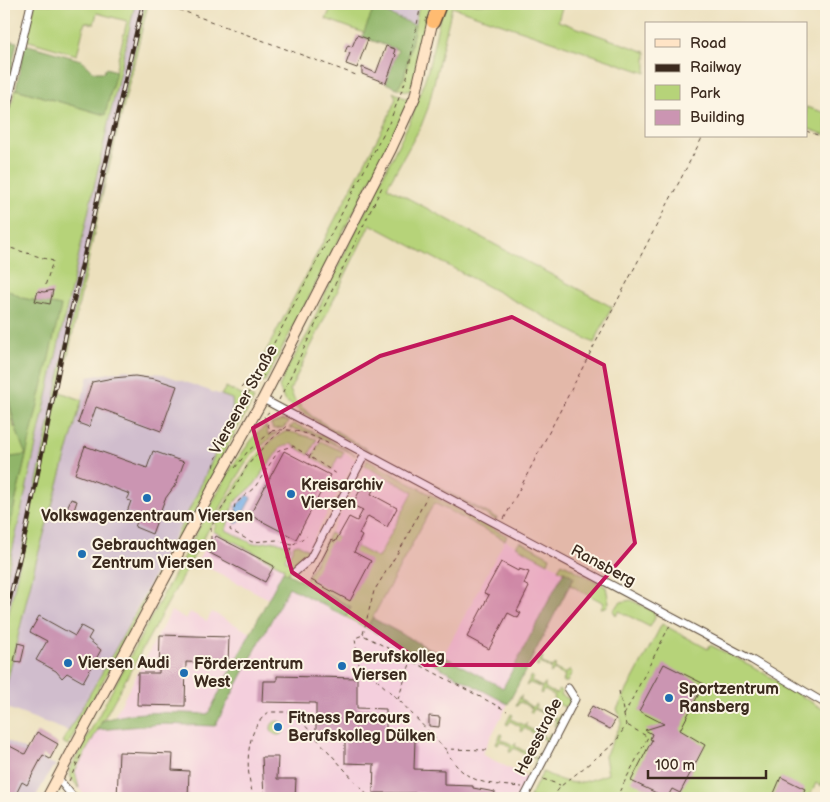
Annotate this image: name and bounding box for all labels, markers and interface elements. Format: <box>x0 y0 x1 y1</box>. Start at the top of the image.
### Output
legend <box>645 22 808 138</box>
text: Road <box>690 34 726 53</box>
text: Railway <box>690 58 741 77</box>
text: Park <box>690 84 721 103</box>
text: Building <box>690 108 745 127</box>
street label: Viersener Straße <box>206 342 282 458</box>
place label: Kreisarchiv Viersen <box>301 476 383 513</box>
marker: Kreisarchiv Viersen <box>285 488 297 500</box>
marker: Volkswagenzentraum Viersen <box>141 492 153 504</box>
place label: Volkswagenzentraum Viersen <box>41 507 253 526</box>
place label: Gebrauchtwagen Zentrum Viersen <box>92 536 216 573</box>
street label: Ransberg <box>567 541 639 591</box>
marker: Gebrauchtwagen Zentrum Viersen <box>76 548 88 560</box>
place label: Berufskolleg Viersen <box>352 648 445 685</box>
place label: Viersen Audi <box>78 654 169 673</box>
place label: Förderzentrum West <box>194 655 303 692</box>
marker: Viersen Audi <box>62 657 74 669</box>
marker: Berufskolleg Viersen <box>336 660 348 672</box>
marker: Förderzentrum West <box>178 667 190 679</box>
place label: Sportzentrum Ransberg <box>679 680 779 717</box>
marker: Sportzentrum Ransberg <box>663 692 675 704</box>
street label: Heesstraße <box>511 695 567 779</box>
place label: Fitness Parcours Berufskolleg Dülken <box>288 709 436 746</box>
marker: Fitness Parcours Berufskolleg Dülken <box>272 721 284 733</box>
scale bar <box>648 747 765 779</box>
text: 100 m <box>655 756 695 775</box>

